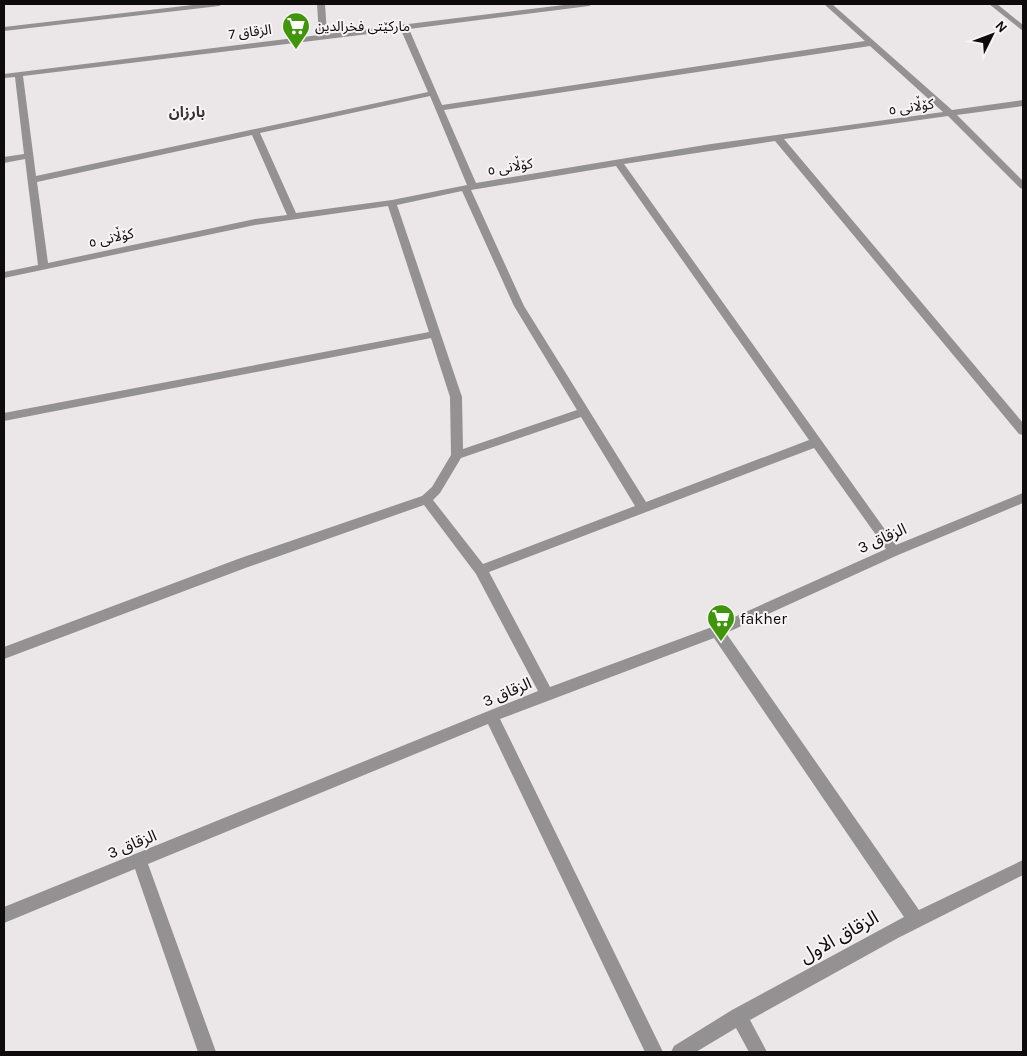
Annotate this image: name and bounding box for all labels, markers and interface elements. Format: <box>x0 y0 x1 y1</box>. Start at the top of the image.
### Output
north arrow <box>967 10 1017 60</box>
supermarket icon: مارکێتی فخرالدین <box>281 11 311 50</box>
text: N <box>992 17 1011 36</box>
place label: مارکێتی فخرالدین <box>315 18 410 35</box>
street label: الزقاق 7 <box>228 21 272 43</box>
street label: کۆڵانی ٥ <box>887 93 935 119</box>
district label: بارزان <box>169 103 205 121</box>
street label: کۆڵانی ٥ <box>486 153 534 179</box>
street label: کۆڵانی ٥ <box>86 223 135 251</box>
street label: الزقاق 3 <box>855 519 909 557</box>
supermarket icon: fakher <box>706 603 736 642</box>
place label: fakher <box>740 609 787 628</box>
street label: الزقاق 3 <box>480 673 534 711</box>
street label: الزقاق 3 <box>105 826 159 862</box>
street label: الزقاق الاول <box>796 906 882 968</box>

